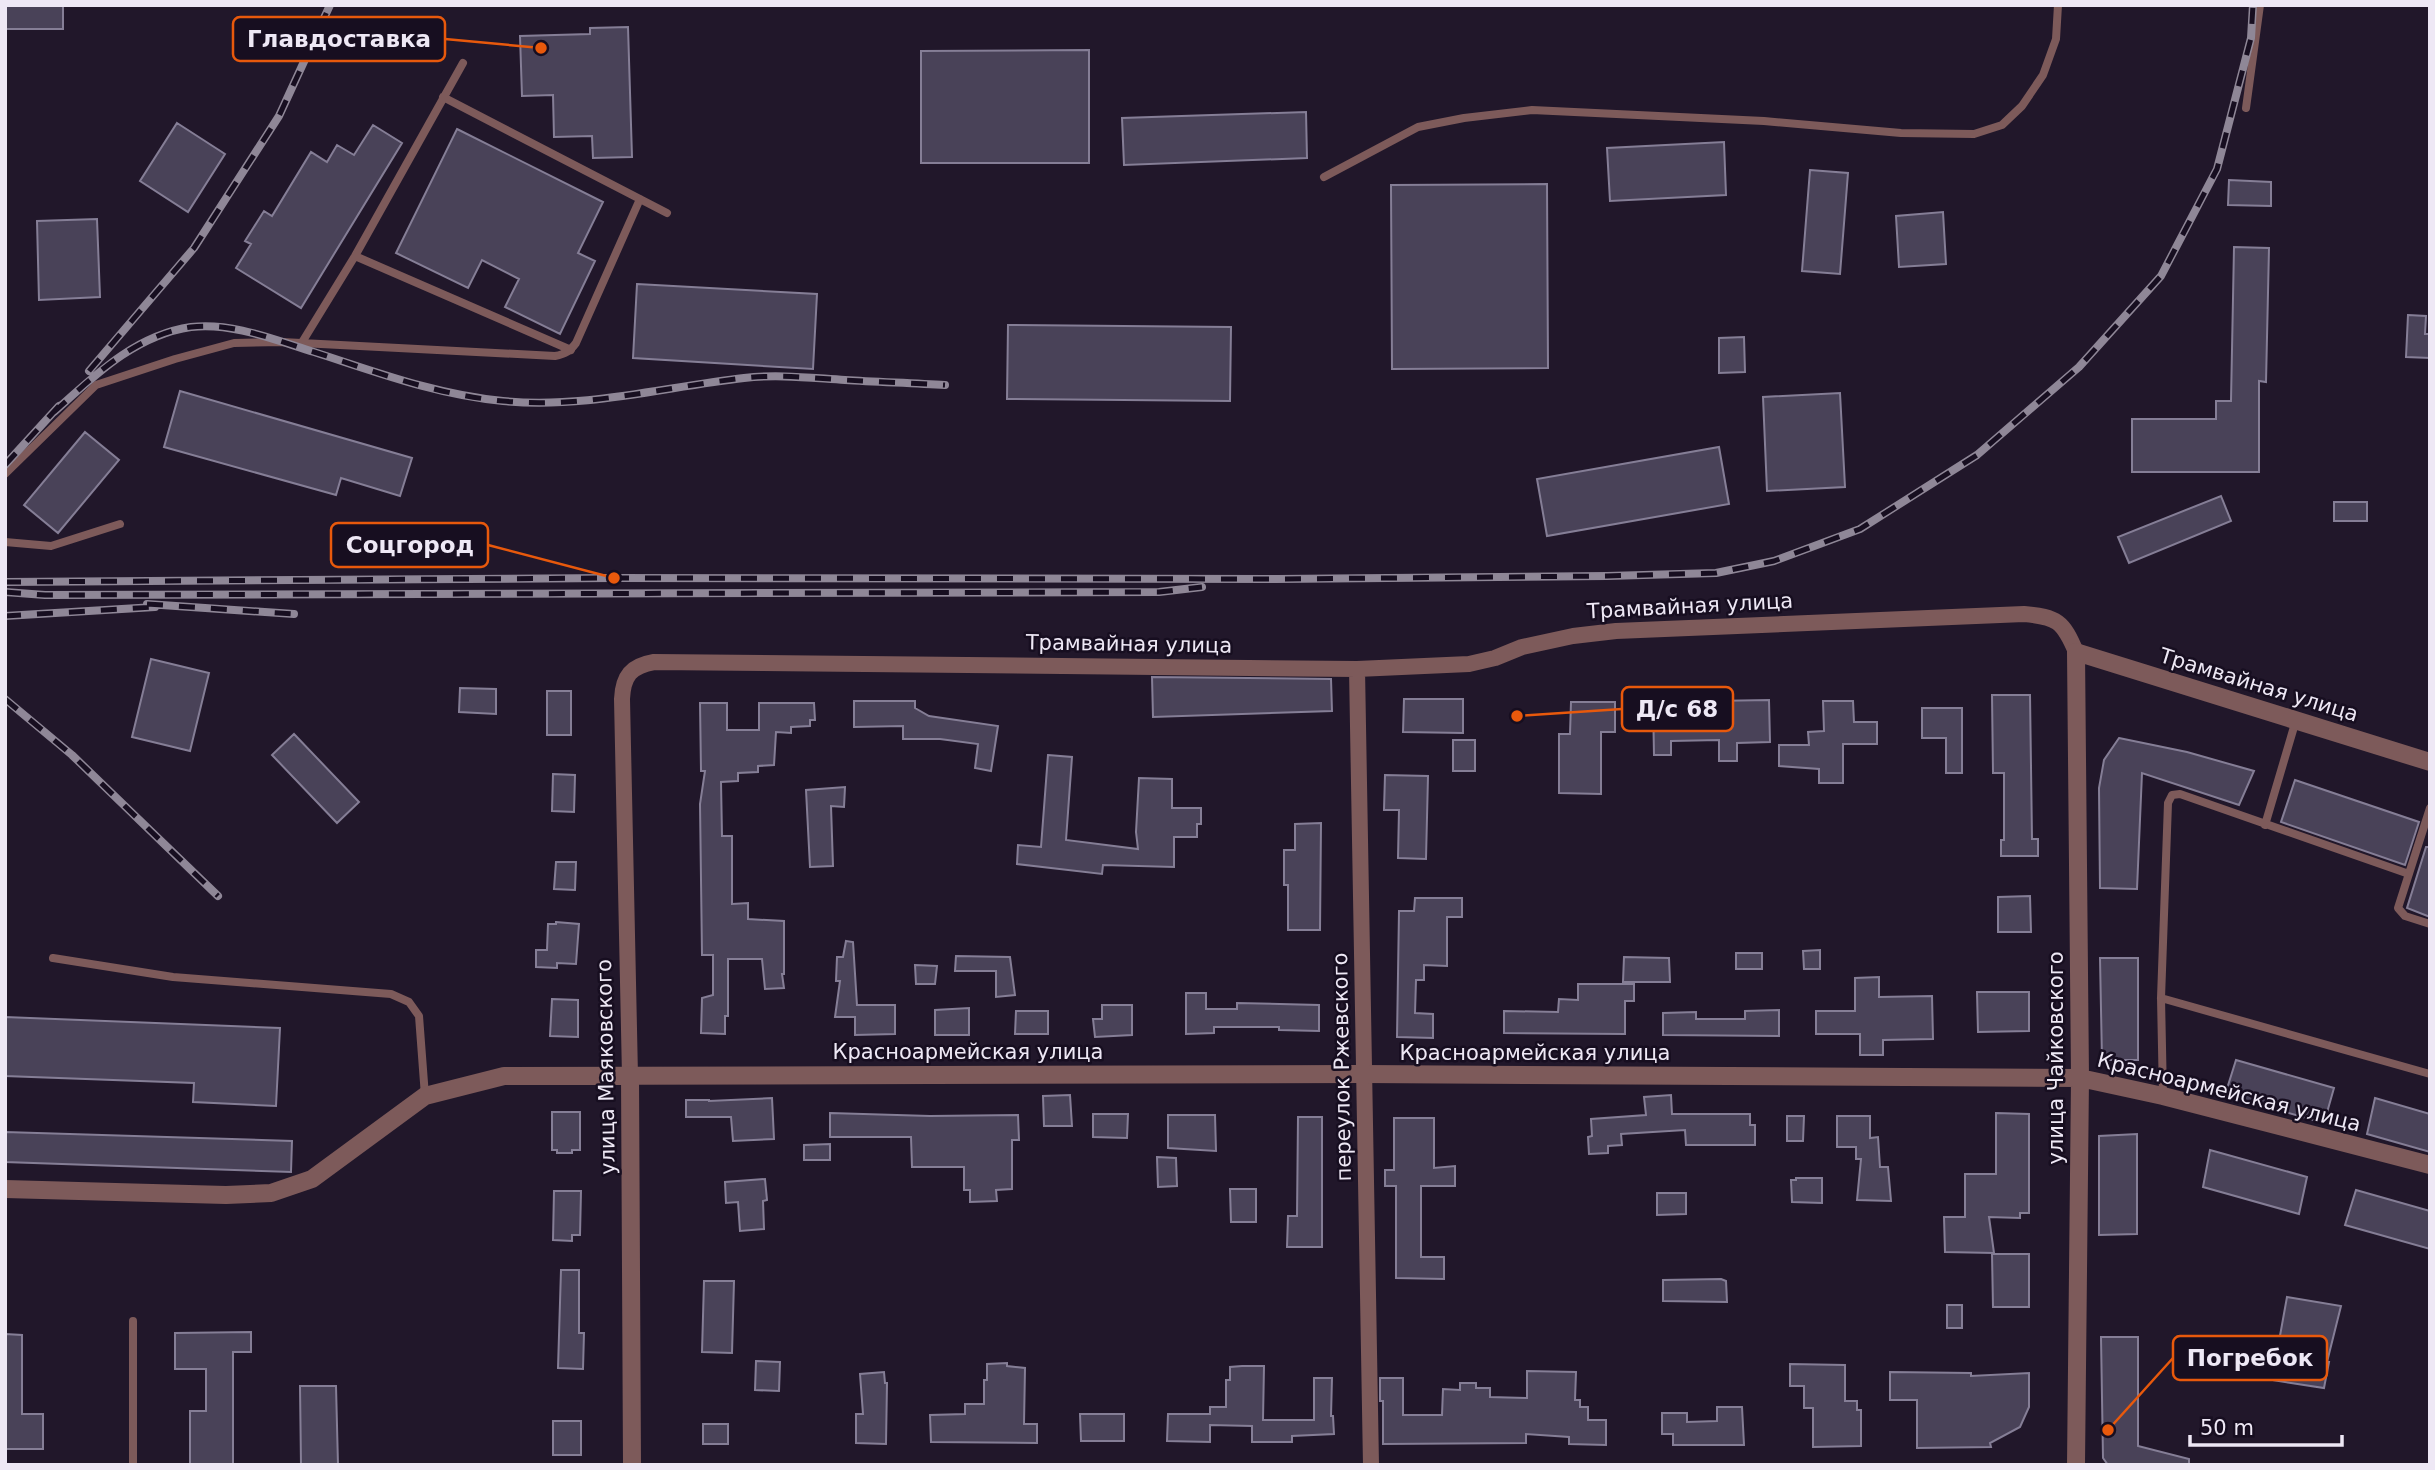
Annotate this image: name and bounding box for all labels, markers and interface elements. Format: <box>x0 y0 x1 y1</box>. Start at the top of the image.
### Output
callout: Главдоставка <box>233 17 445 61</box>
text: Главдоставка <box>247 26 431 52</box>
callout: Соцгород <box>331 523 488 567</box>
text: Соцгород <box>346 532 474 558</box>
street label: Трамвайная улица <box>1585 589 1794 623</box>
street label: Трамвайная улица <box>1025 630 1232 658</box>
street label: Трамвайная улица <box>2156 643 2361 727</box>
callout: Д/с 68 <box>1622 687 1733 731</box>
text: Д/с 68 <box>1636 696 1718 722</box>
street label: улица Чайковского <box>2044 951 2068 1165</box>
street label: переулок Ржевского <box>1328 952 1356 1182</box>
street label: улица Маяковского <box>592 959 620 1175</box>
street label: Красноармейская улица <box>833 1040 1103 1064</box>
street label: Красноармейская улица <box>1400 1041 1670 1065</box>
street label: Красноармейская улица <box>2095 1048 2363 1136</box>
callout: Погребок <box>2173 1336 2327 1380</box>
text: Погребок <box>2187 1345 2314 1371</box>
scale bar <box>2190 1404 2342 1448</box>
text: 50 m <box>2200 1416 2254 1440</box>

